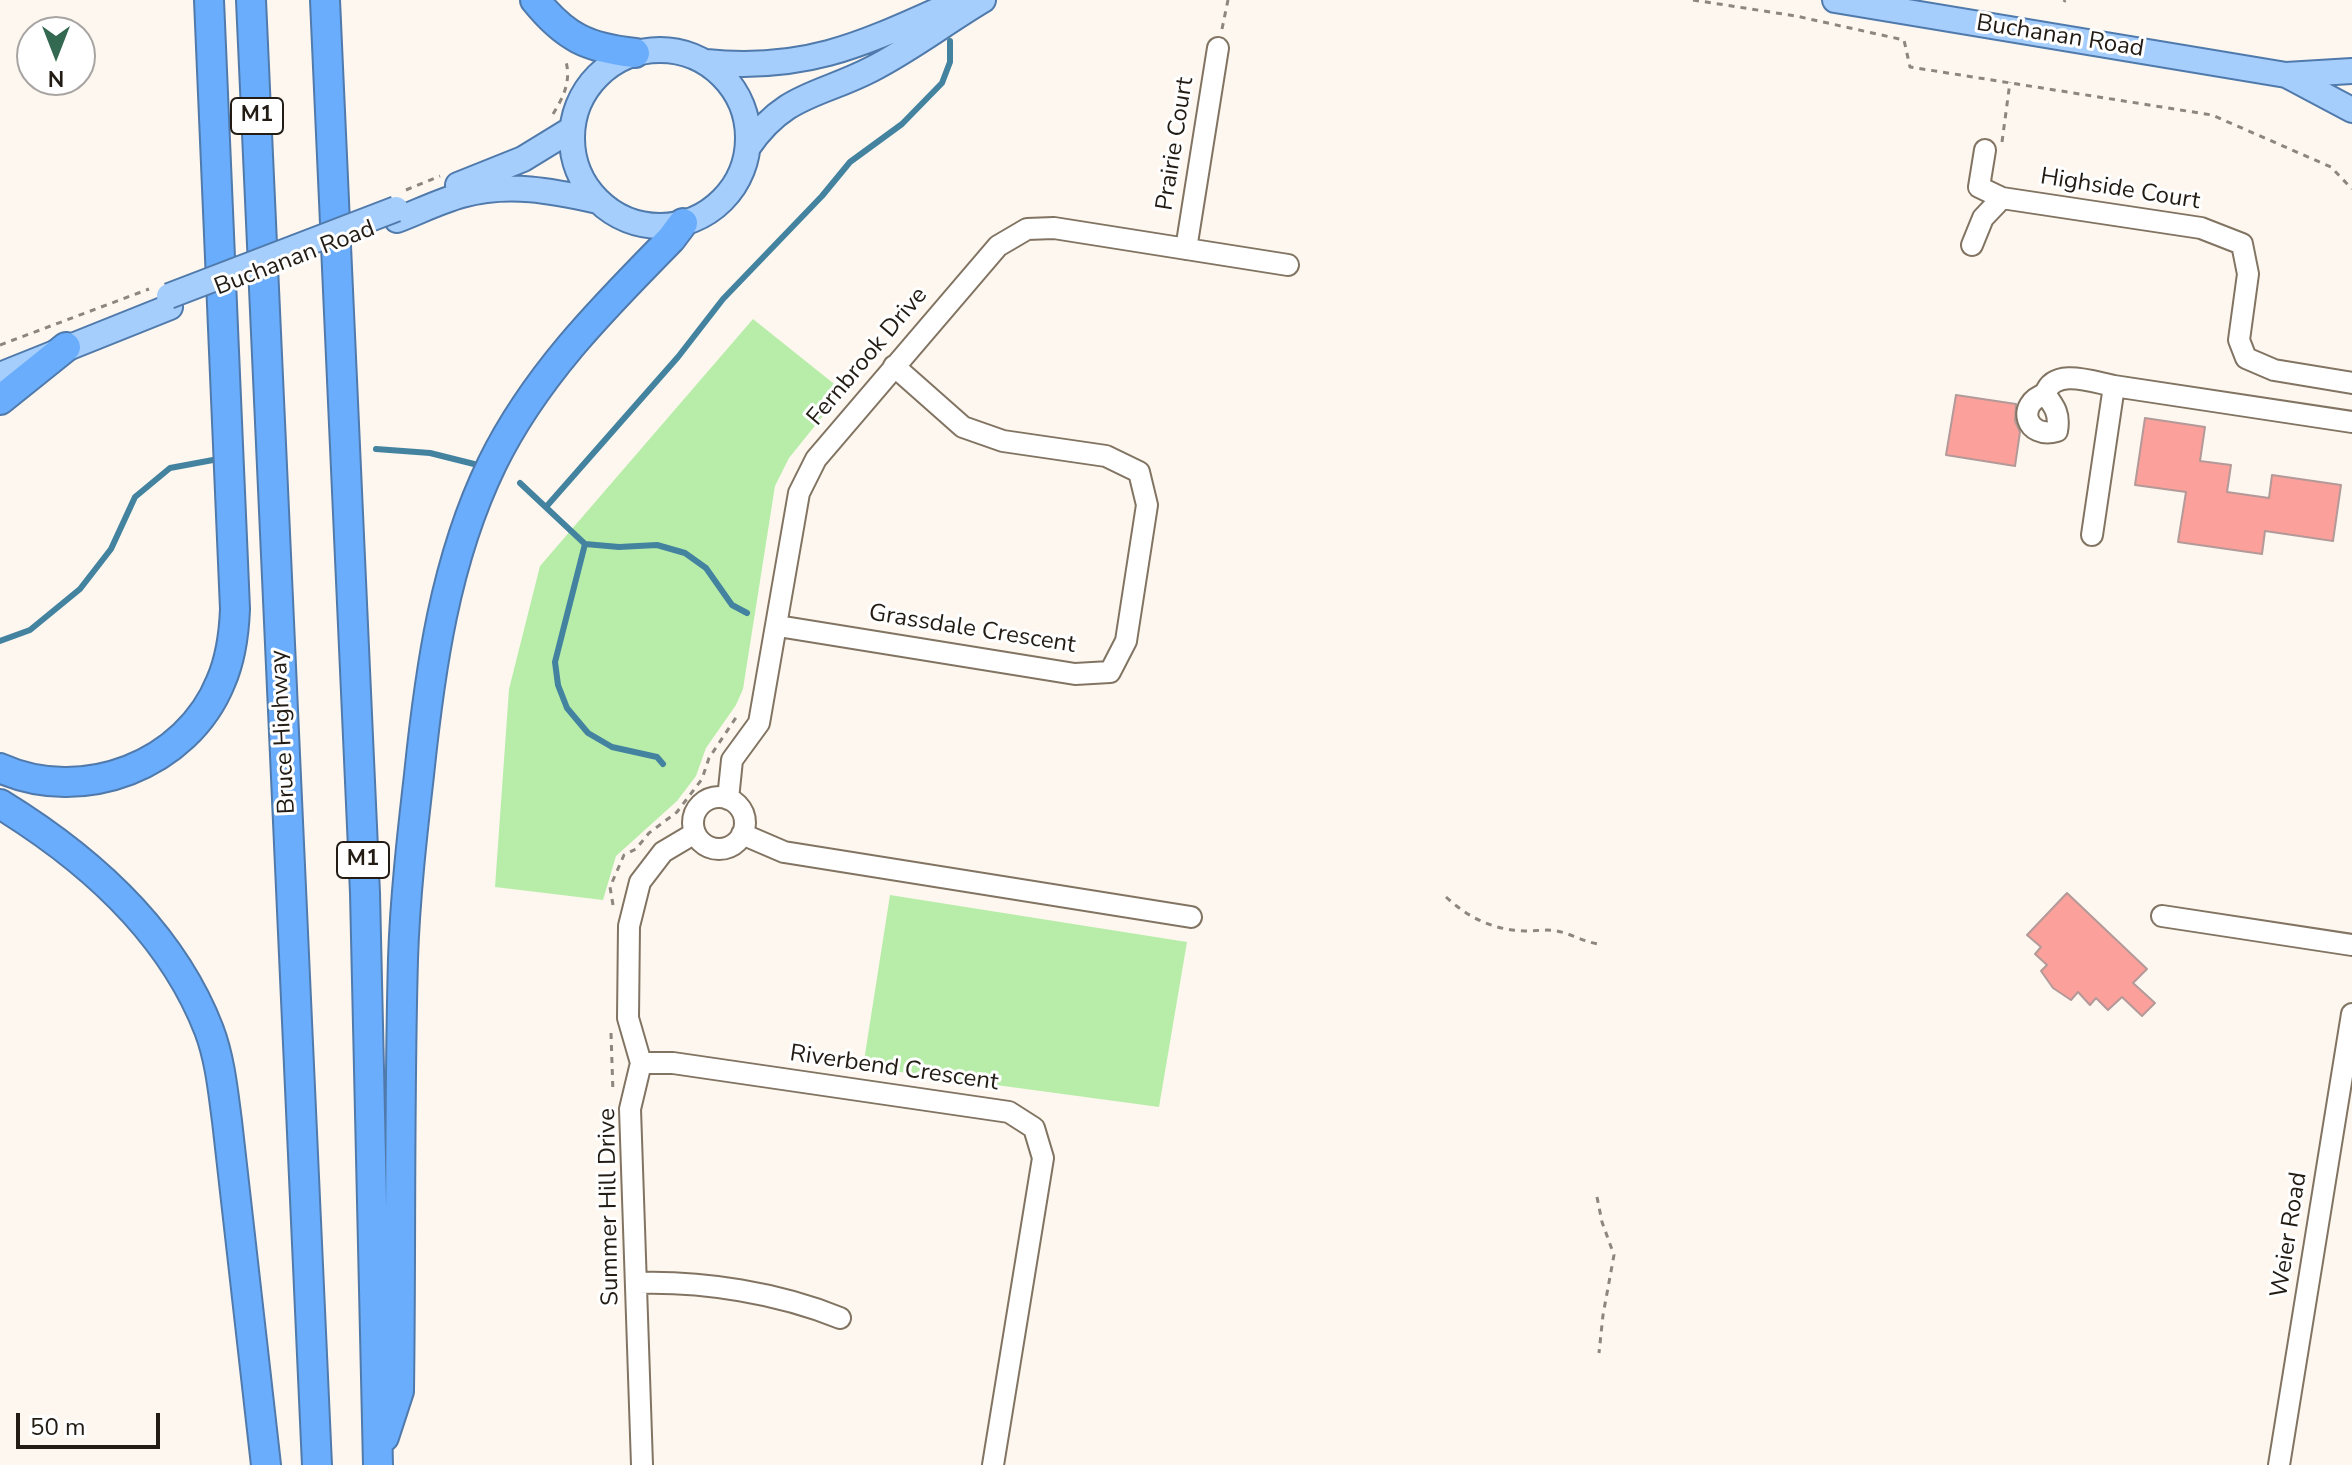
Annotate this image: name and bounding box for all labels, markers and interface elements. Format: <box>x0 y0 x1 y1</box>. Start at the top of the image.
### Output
street label: Buchanan Road <box>1974 10 2146 64</box>
north arrow <box>16 16 96 96</box>
text: N <box>48 63 64 93</box>
street label: Prairie Court <box>1151 75 1201 213</box>
road number: M1 <box>231 98 283 134</box>
street label: Highside Court <box>2038 163 2202 217</box>
street label: Buchanan Road <box>211 215 379 303</box>
street label: Fernbrook Drive <box>802 282 934 432</box>
street label: Grassdale Crescent <box>867 599 1077 661</box>
street label: Bruce Highway <box>265 649 303 815</box>
road number: M1 <box>337 842 389 878</box>
street label: Riverbend Crescent <box>788 1040 1000 1098</box>
street label: Summer Hill Drive <box>594 1108 626 1306</box>
street label: Weier Road <box>2266 1170 2314 1300</box>
scale bar <box>20 1397 164 1447</box>
text: 50 m <box>30 1411 86 1443</box>

